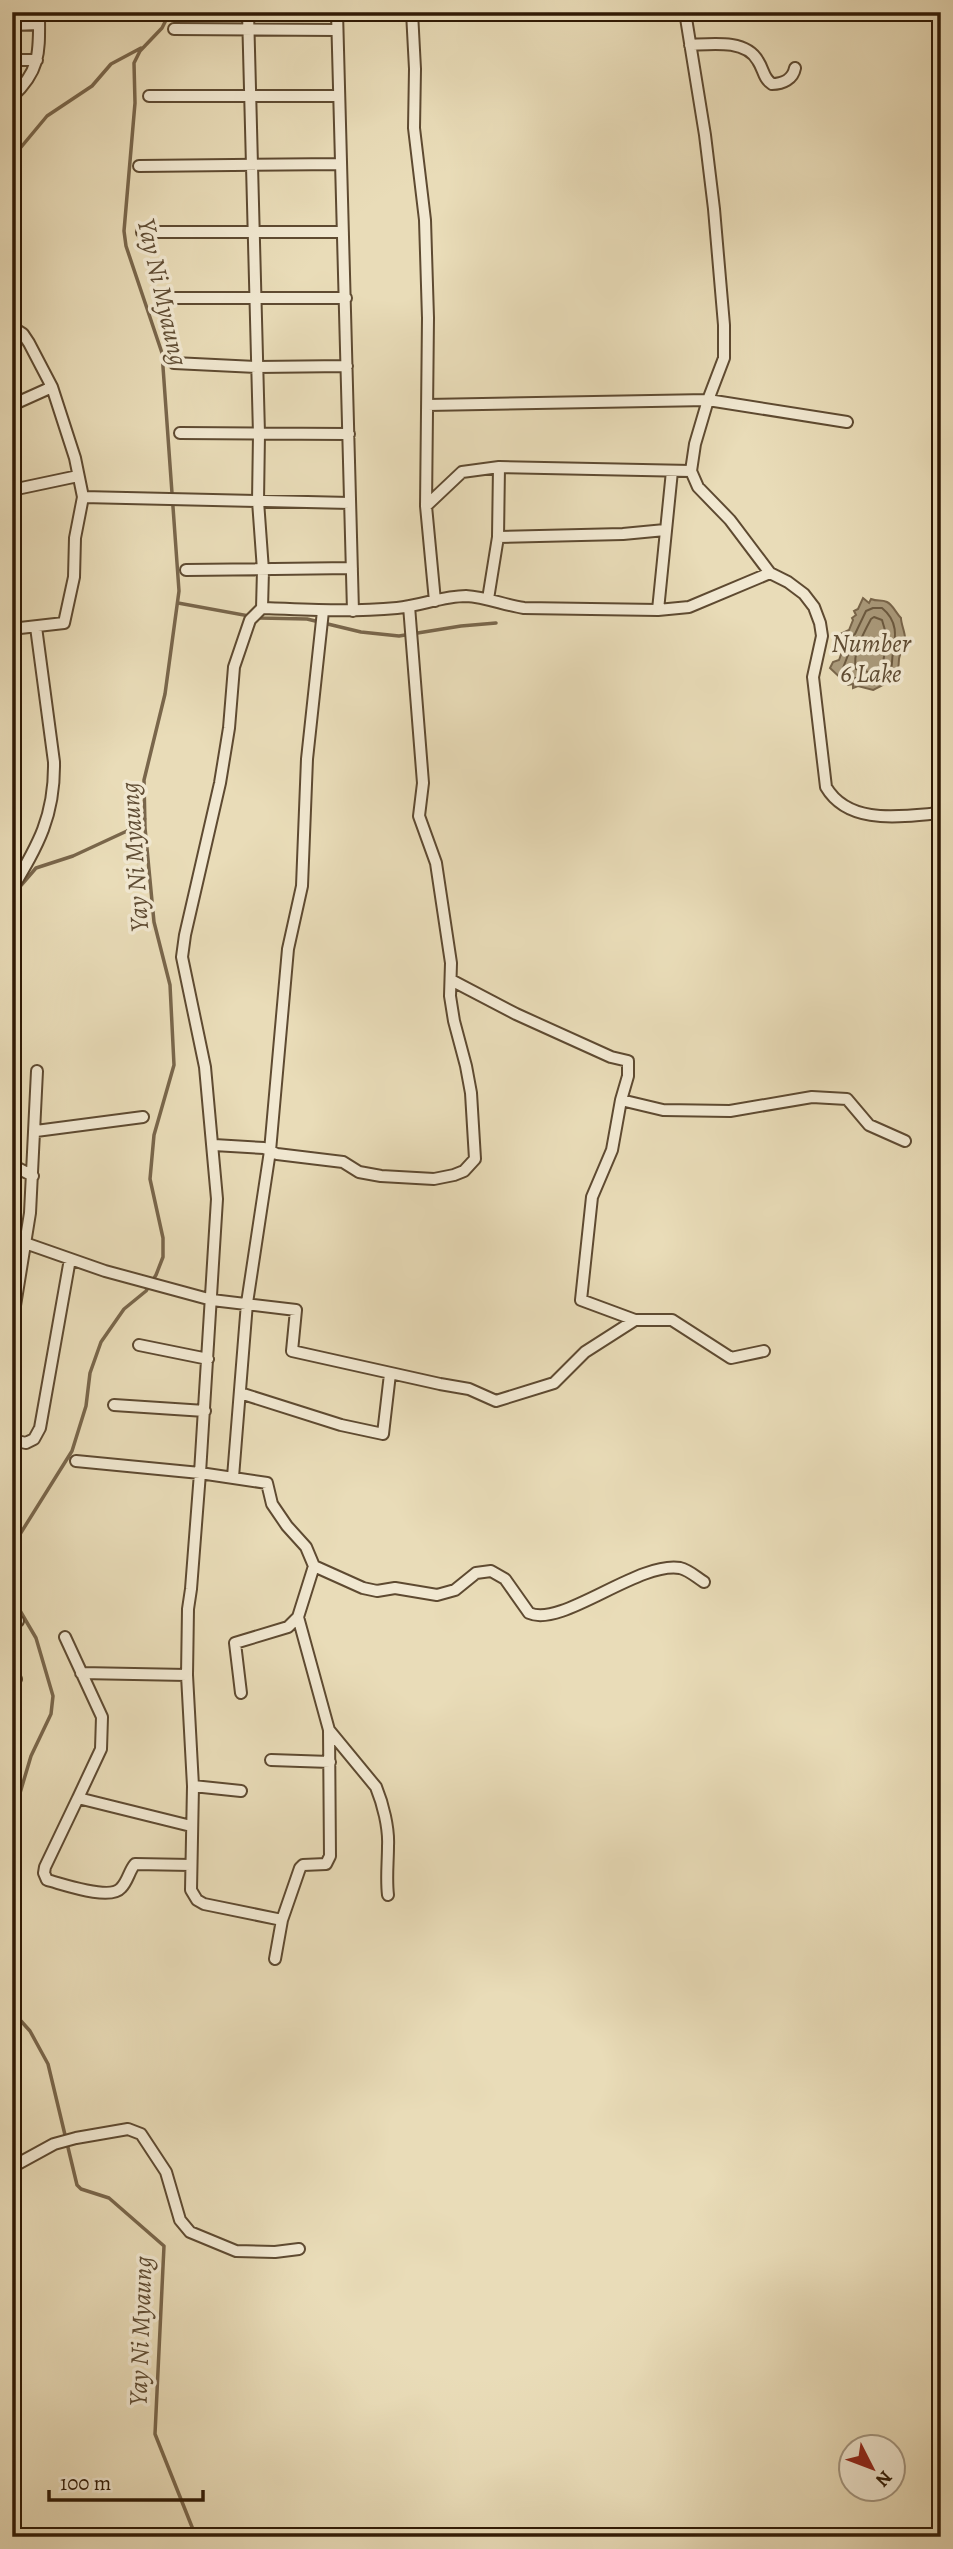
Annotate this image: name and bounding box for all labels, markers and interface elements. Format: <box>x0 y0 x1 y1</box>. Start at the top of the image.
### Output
water label: Yay Ni Myaung <box>129 215 197 369</box>
water label: Number 6 Lake <box>831 626 912 691</box>
water label: Yay Ni Myaung <box>112 781 157 933</box>
water label: Yay Ni Myaung <box>120 2255 161 2406</box>
north arrow <box>838 2434 908 2504</box>
scale bar <box>49 2458 203 2502</box>
text: N <box>869 2465 898 2493</box>
text: 100 m <box>60 2469 111 2497</box>

